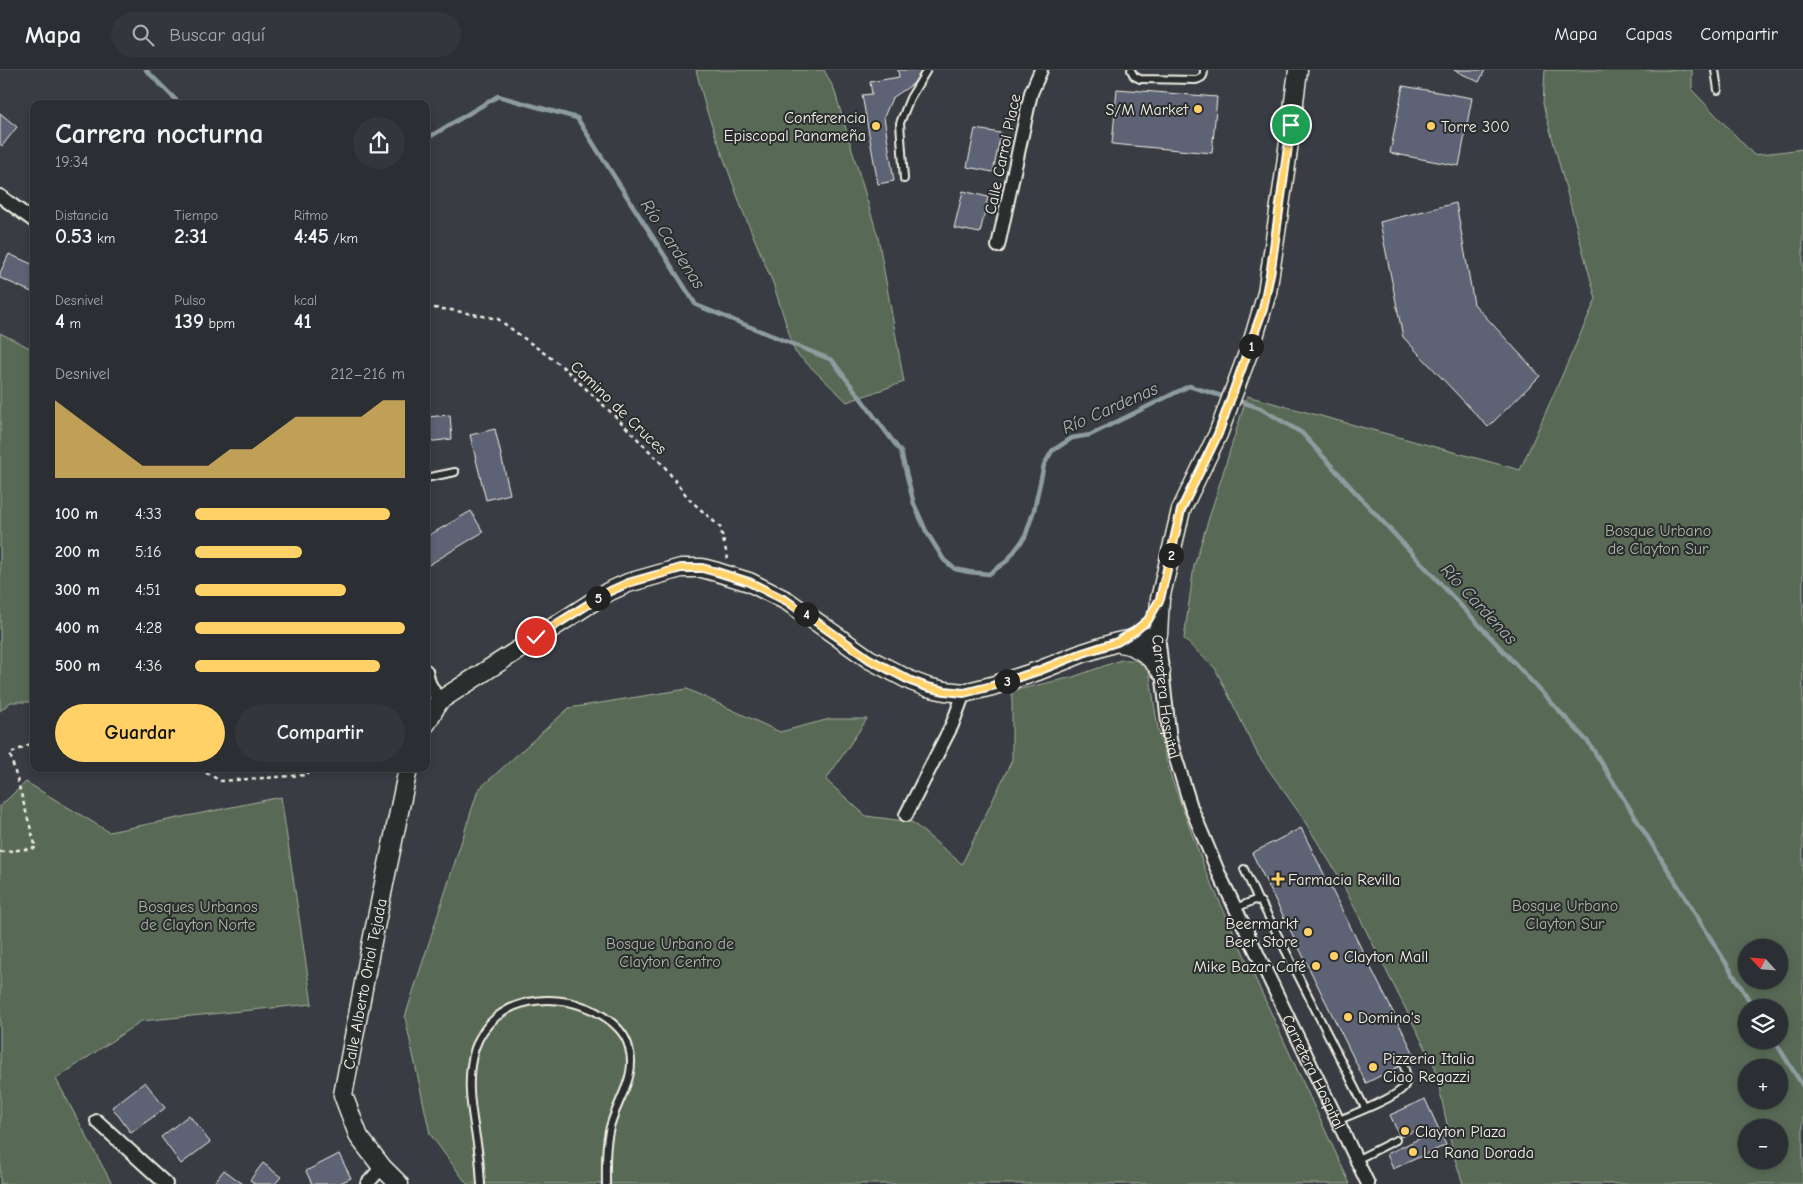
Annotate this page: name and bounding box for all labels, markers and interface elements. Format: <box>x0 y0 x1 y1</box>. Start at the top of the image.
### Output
search box <box>111 12 461 57</box>
text: Mapa <box>25 21 81 49</box>
icon: search <box>129 21 157 49</box>
text: Buscar aquí <box>169 24 265 46</box>
text: Mapa <box>1554 24 1597 45</box>
text: Capas <box>1625 24 1672 45</box>
text: Compartir <box>1700 24 1778 45</box>
street label: Calle Carrol Place <box>981 92 1025 216</box>
place label: S/M Market <box>1105 101 1188 119</box>
marker: S/M Market <box>1192 103 1204 115</box>
pin <box>1270 104 1312 146</box>
place label: Conferencia Episcopal Panameña <box>724 109 866 145</box>
icon: arrive <box>1277 111 1305 139</box>
button: share <box>353 117 405 169</box>
text: Carrera nocturna <box>55 118 263 150</box>
place label: Torre 300 <box>1441 118 1510 136</box>
marker: Conferencia Episcopal Panameña <box>870 120 882 132</box>
marker: Torre 300 <box>1425 120 1437 132</box>
text: 19:34 <box>55 153 89 171</box>
water label: Río Cardenas <box>636 196 710 293</box>
text: Distancia <box>55 207 109 224</box>
text: Tiempo <box>174 207 218 224</box>
text: Ritmo <box>294 207 328 224</box>
text: 0.53 <box>55 224 92 248</box>
text: 2:31 <box>174 224 208 248</box>
text: 4:45 <box>294 224 329 248</box>
text: km <box>92 230 115 247</box>
text: /km <box>329 230 358 247</box>
text: Desnivel <box>55 292 103 309</box>
text: Pulso <box>174 292 206 309</box>
text: kcal <box>294 292 317 309</box>
text: 4 <box>55 309 65 333</box>
text: 139 <box>174 309 204 333</box>
text: 41 <box>294 309 312 333</box>
text: m <box>65 315 81 332</box>
text: bpm <box>204 315 235 332</box>
pin: 1 <box>1238 334 1264 358</box>
text: 1 <box>1249 338 1254 355</box>
street label: Camino de Cruces <box>567 357 670 458</box>
text: Desnivel <box>55 365 110 383</box>
text: 212–216 m <box>330 365 405 383</box>
water label: Río Cardenas <box>1059 378 1162 439</box>
text: 100 m <box>55 505 98 523</box>
text: 4:33 <box>135 505 162 523</box>
park label: Bosque Urbano de Clayton Sur <box>1605 522 1711 558</box>
pin: 2 <box>1158 542 1184 568</box>
text: 200 m <box>55 543 100 561</box>
text: 5:16 <box>135 543 162 561</box>
text: 2 <box>1168 547 1175 564</box>
water label: Río Cardenas <box>1436 560 1522 649</box>
text: 300 m <box>55 581 100 599</box>
text: 4:51 <box>135 581 161 599</box>
pin: 5 <box>586 586 610 610</box>
text: 5 <box>595 590 602 607</box>
pin: 4 <box>794 602 818 626</box>
text: 4 <box>803 606 810 623</box>
pin <box>515 616 557 658</box>
text: 400 m <box>55 619 99 637</box>
text: 4:28 <box>135 619 162 637</box>
icon: check <box>522 623 550 651</box>
street label: Carretera Hospital <box>1148 634 1183 761</box>
text: 500 m <box>55 657 100 675</box>
text: 4:36 <box>135 657 162 675</box>
pin: 3 <box>994 668 1020 694</box>
text: 3 <box>1004 673 1011 690</box>
button: Guardar <box>55 704 225 762</box>
button: Compartir <box>235 704 405 762</box>
place label: Farmacia Revilla <box>1288 871 1400 889</box>
marker: Farmacia Revilla <box>1272 873 1284 885</box>
street label: Calle Alberto Oriol Tejada <box>340 897 391 1071</box>
park label: Bosque Urbano Clayton Sur <box>1512 897 1618 933</box>
park label: Bosques Urbanos de Clayton Norte <box>138 898 258 934</box>
place label: Beermarkt Beer Store <box>1225 915 1298 951</box>
marker: Beermarkt Beer Store <box>1302 926 1314 938</box>
park label: Bosque Urbano de Clayton Centro <box>606 935 734 971</box>
north arrow <box>1738 939 1788 989</box>
map controls <box>1738 939 1788 1169</box>
place label: Clayton Mall <box>1344 948 1428 966</box>
marker: Clayton Mall <box>1328 950 1340 962</box>
place label: Mike Bazar Café <box>1193 958 1306 976</box>
marker: Mike Bazar Café <box>1310 960 1322 972</box>
button: layers <box>1738 999 1788 1049</box>
place label: Domino's <box>1358 1009 1421 1027</box>
marker: Domino's <box>1342 1011 1354 1023</box>
street label: Carretera Hospital <box>1278 1012 1348 1133</box>
place label: Pizzeria Italia Ciao Regazzi <box>1383 1050 1475 1086</box>
button: + <box>1738 1059 1788 1109</box>
marker: Pizzeria Italia Ciao Regazzi <box>1367 1061 1379 1073</box>
button: − <box>1738 1119 1788 1169</box>
place label: Clayton Plaza <box>1415 1123 1506 1141</box>
marker: Clayton Plaza <box>1399 1125 1411 1137</box>
place label: La Rana Dorada <box>1423 1144 1534 1162</box>
marker: La Rana Dorada <box>1407 1146 1419 1158</box>

